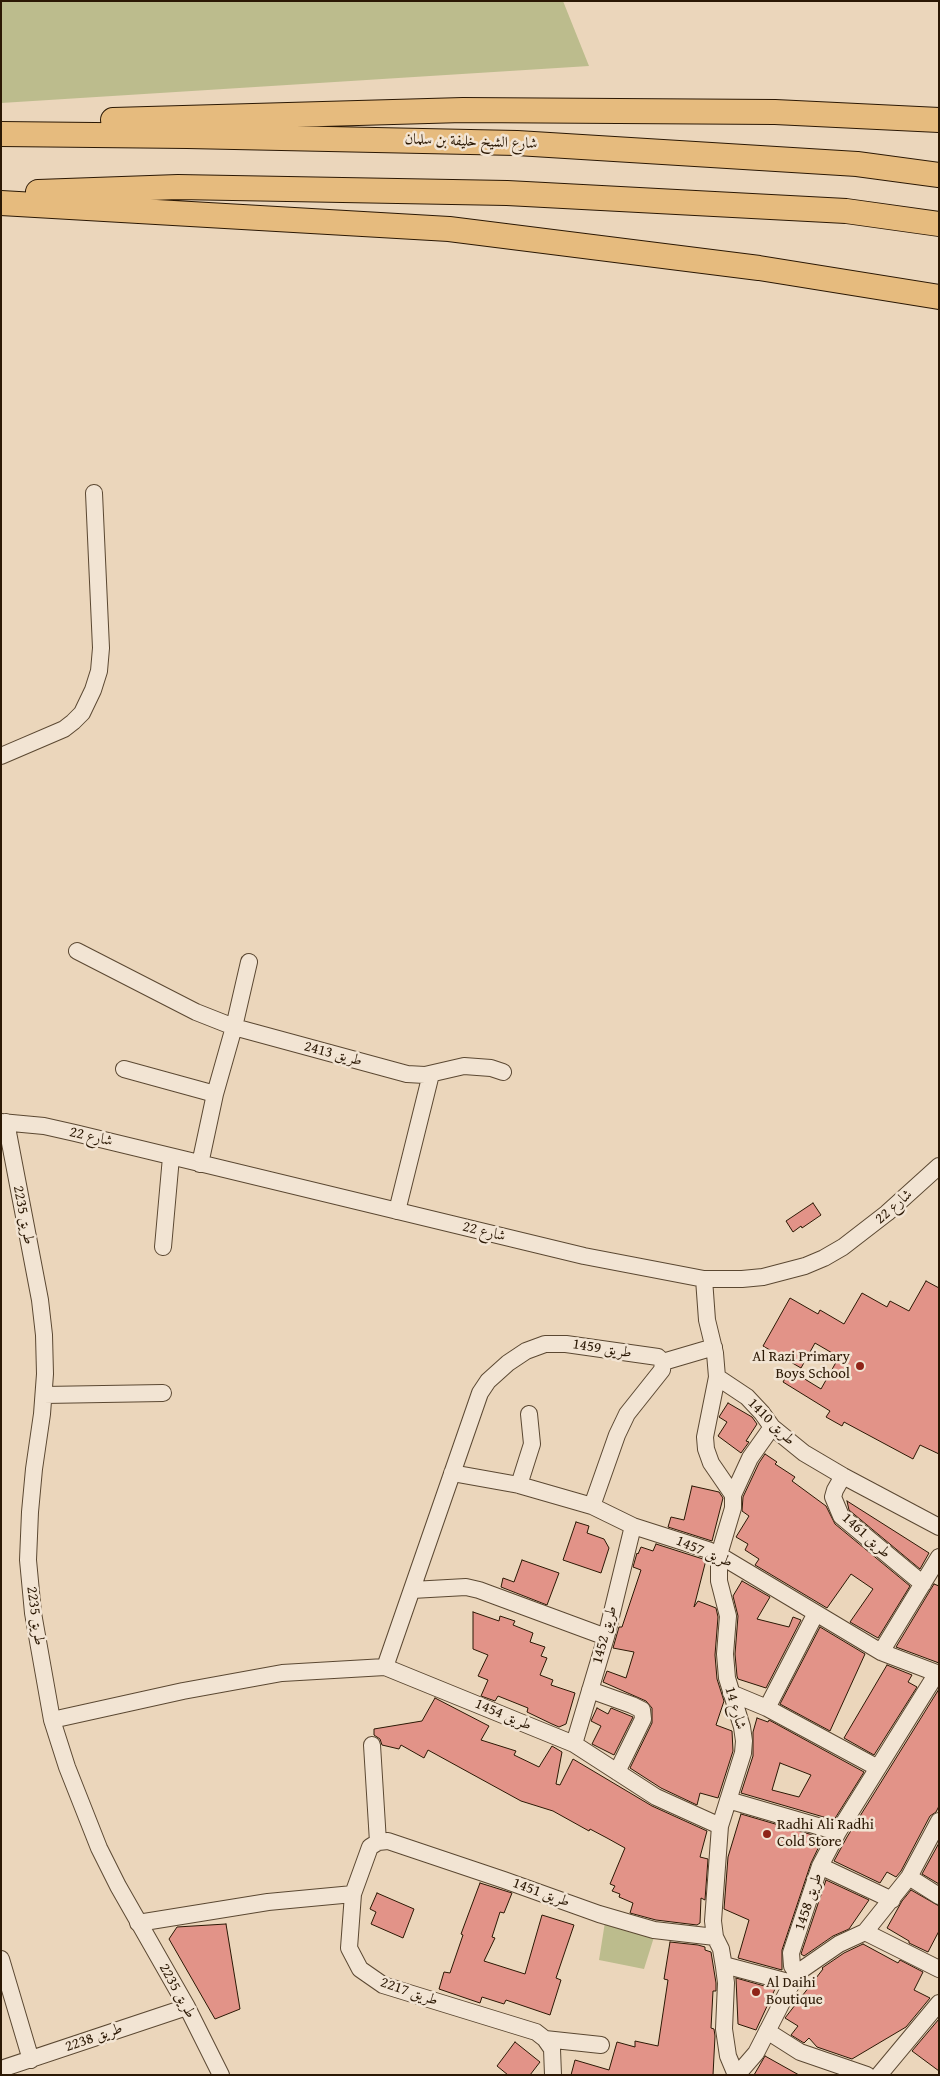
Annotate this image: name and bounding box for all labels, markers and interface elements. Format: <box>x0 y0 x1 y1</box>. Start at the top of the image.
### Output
street label: شارع الشيخ خليفة بن سلمان <box>404 131 538 153</box>
street label: طريق 2413 <box>302 1038 364 1070</box>
street label: شارع 22 <box>68 1123 114 1151</box>
street label: طريق 2235 <box>8 1184 38 1246</box>
street label: شارع 22 <box>872 1186 916 1228</box>
street label: شارع 22 <box>461 1218 507 1246</box>
street label: طريق 1459 <box>571 1335 633 1363</box>
place label: Al Razi Primary Boys School <box>752 1348 850 1383</box>
marker: Al Razi Primary Boys School <box>854 1360 866 1372</box>
street label: طريق 1410 <box>744 1395 798 1449</box>
street label: طريق 1461 <box>838 1509 894 1563</box>
street label: طريق 1457 <box>673 1532 735 1572</box>
street label: طريق 2235 <box>22 1585 48 1647</box>
street label: طريق 1452 <box>589 1604 621 1666</box>
street label: شارع 14 <box>720 1684 750 1732</box>
street label: طريق 1454 <box>472 1695 534 1735</box>
place label: Radhi Ali Radhi Cold Store <box>777 1816 874 1851</box>
marker: Radhi Ali Radhi Cold Store <box>761 1828 773 1840</box>
street label: طريق 1458 <box>791 1871 827 1933</box>
street label: طريق 1451 <box>510 1874 572 1912</box>
street label: طريق 2235 <box>155 1961 199 2021</box>
street label: طريق 2217 <box>378 1974 440 2010</box>
place label: Al Daihi Boutique <box>766 1974 823 2009</box>
marker: Al Daihi Boutique <box>750 1986 762 1998</box>
street label: طريق 2238 <box>63 2020 125 2056</box>

